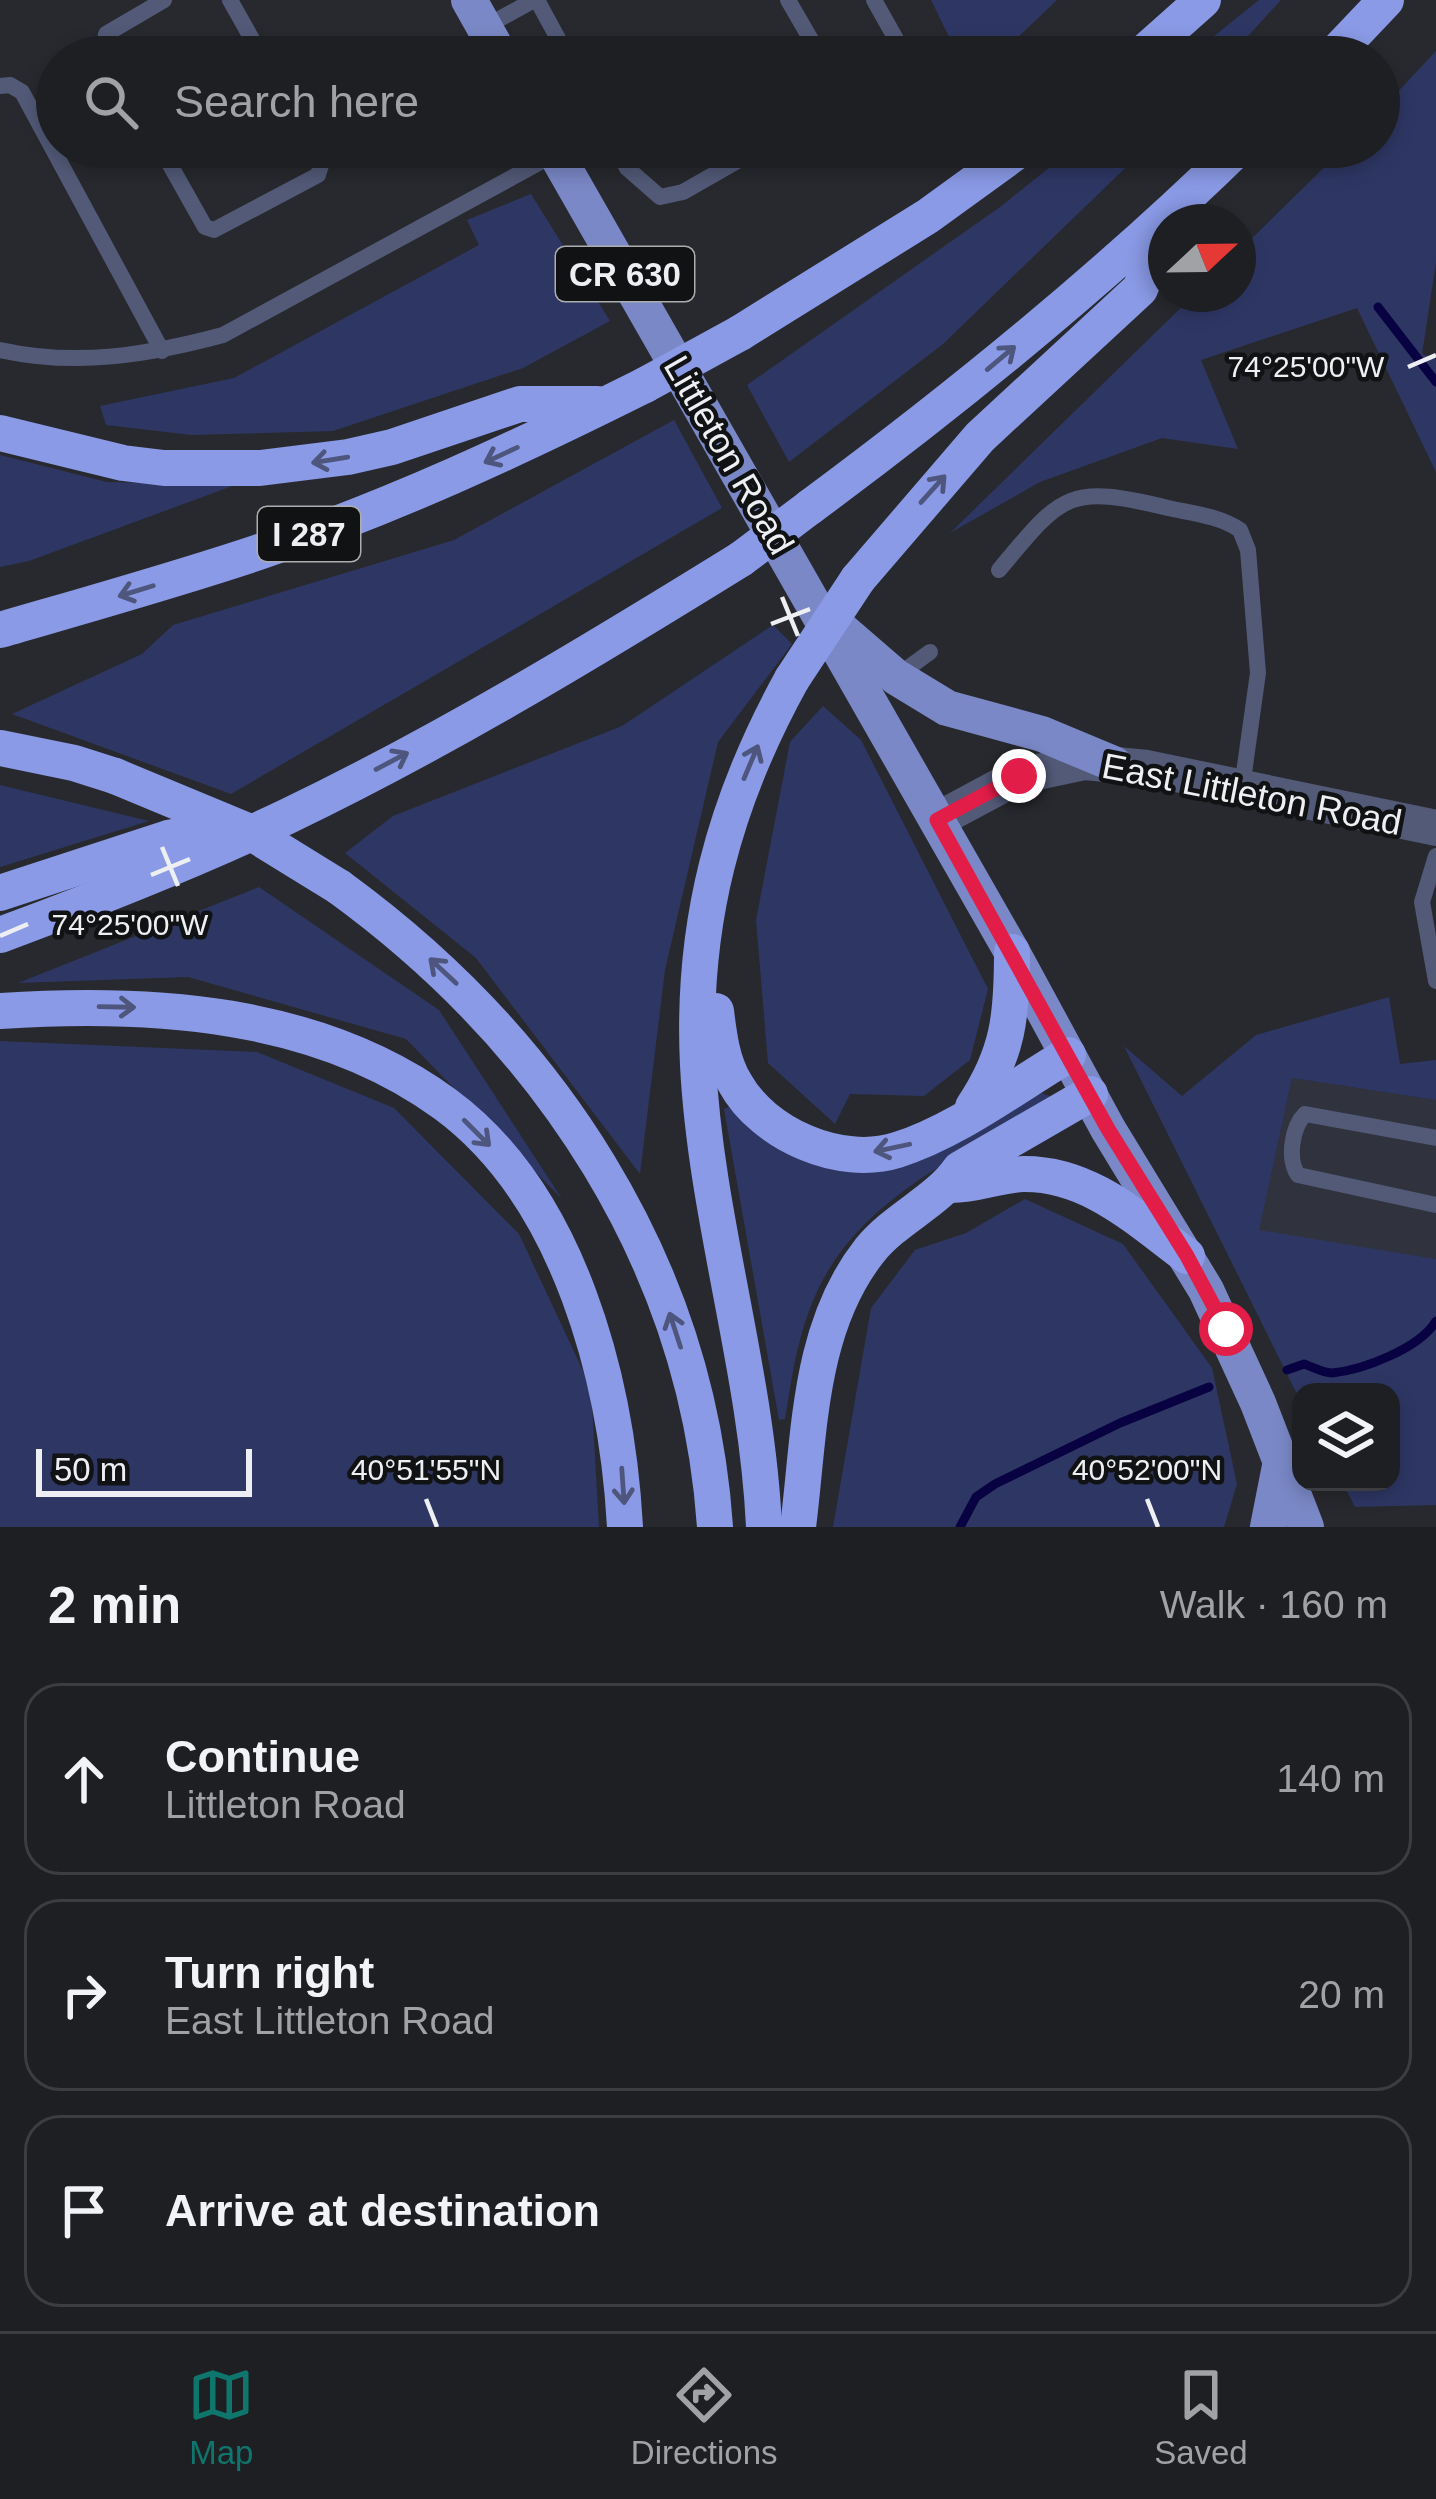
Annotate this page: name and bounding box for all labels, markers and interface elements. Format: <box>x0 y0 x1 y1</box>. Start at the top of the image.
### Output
search box <box>36 36 1400 168</box>
icon: search <box>78 69 144 135</box>
text: Search here <box>174 76 419 127</box>
north arrow <box>1148 204 1256 312</box>
road number: CR 630 <box>556 247 694 301</box>
one-way arrow <box>985 344 1016 372</box>
street label: Littleton Road <box>656 349 802 561</box>
text: 74°25'00"W <box>1228 350 1385 383</box>
one-way arrow <box>484 445 520 467</box>
one-way arrow <box>311 449 350 472</box>
one-way arrow <box>919 474 946 505</box>
road number: I 287 <box>258 507 360 561</box>
one-way arrow <box>118 581 156 603</box>
one-way arrow <box>741 745 763 781</box>
street label: East Littleton Road <box>1099 745 1405 843</box>
one-way arrow <box>374 749 409 772</box>
route end <box>992 749 1046 803</box>
text: 74°25'00"W <box>52 908 209 941</box>
one-way arrow <box>429 958 459 986</box>
one-way arrow <box>97 996 136 1019</box>
one-way arrow <box>462 1118 491 1147</box>
one-way arrow <box>873 1138 911 1161</box>
route start <box>1199 1302 1253 1356</box>
one-way arrow <box>663 1312 685 1350</box>
map controls <box>1292 1383 1400 1491</box>
button: layers <box>1292 1383 1400 1491</box>
scale bar <box>36 1443 252 1496</box>
text: 50 m <box>54 1451 127 1488</box>
text: 40°51'55"N <box>351 1453 501 1486</box>
text: 40°52'00"N <box>1072 1453 1222 1486</box>
one-way arrow <box>611 1466 634 1505</box>
text: 2 min <box>48 1577 181 1634</box>
text: Walk · 160 m <box>1160 1583 1388 1626</box>
text: Continue <box>165 1731 360 1782</box>
icon: ahead <box>51 1746 117 1812</box>
text: 140 m <box>1277 1757 1385 1800</box>
text: Littleton Road <box>165 1783 406 1826</box>
text: Turn right <box>165 1947 374 1998</box>
icon: right <box>51 1962 117 2028</box>
text: 20 m <box>1298 1973 1385 2016</box>
text: East Littleton Road <box>165 1999 495 2042</box>
icon: arrive <box>51 2178 117 2244</box>
text: Arrive at destination <box>165 2185 600 2236</box>
tab: Map <box>188 2362 254 2472</box>
tab: Directions <box>631 2362 778 2472</box>
tab: Saved <box>1154 2362 1248 2472</box>

